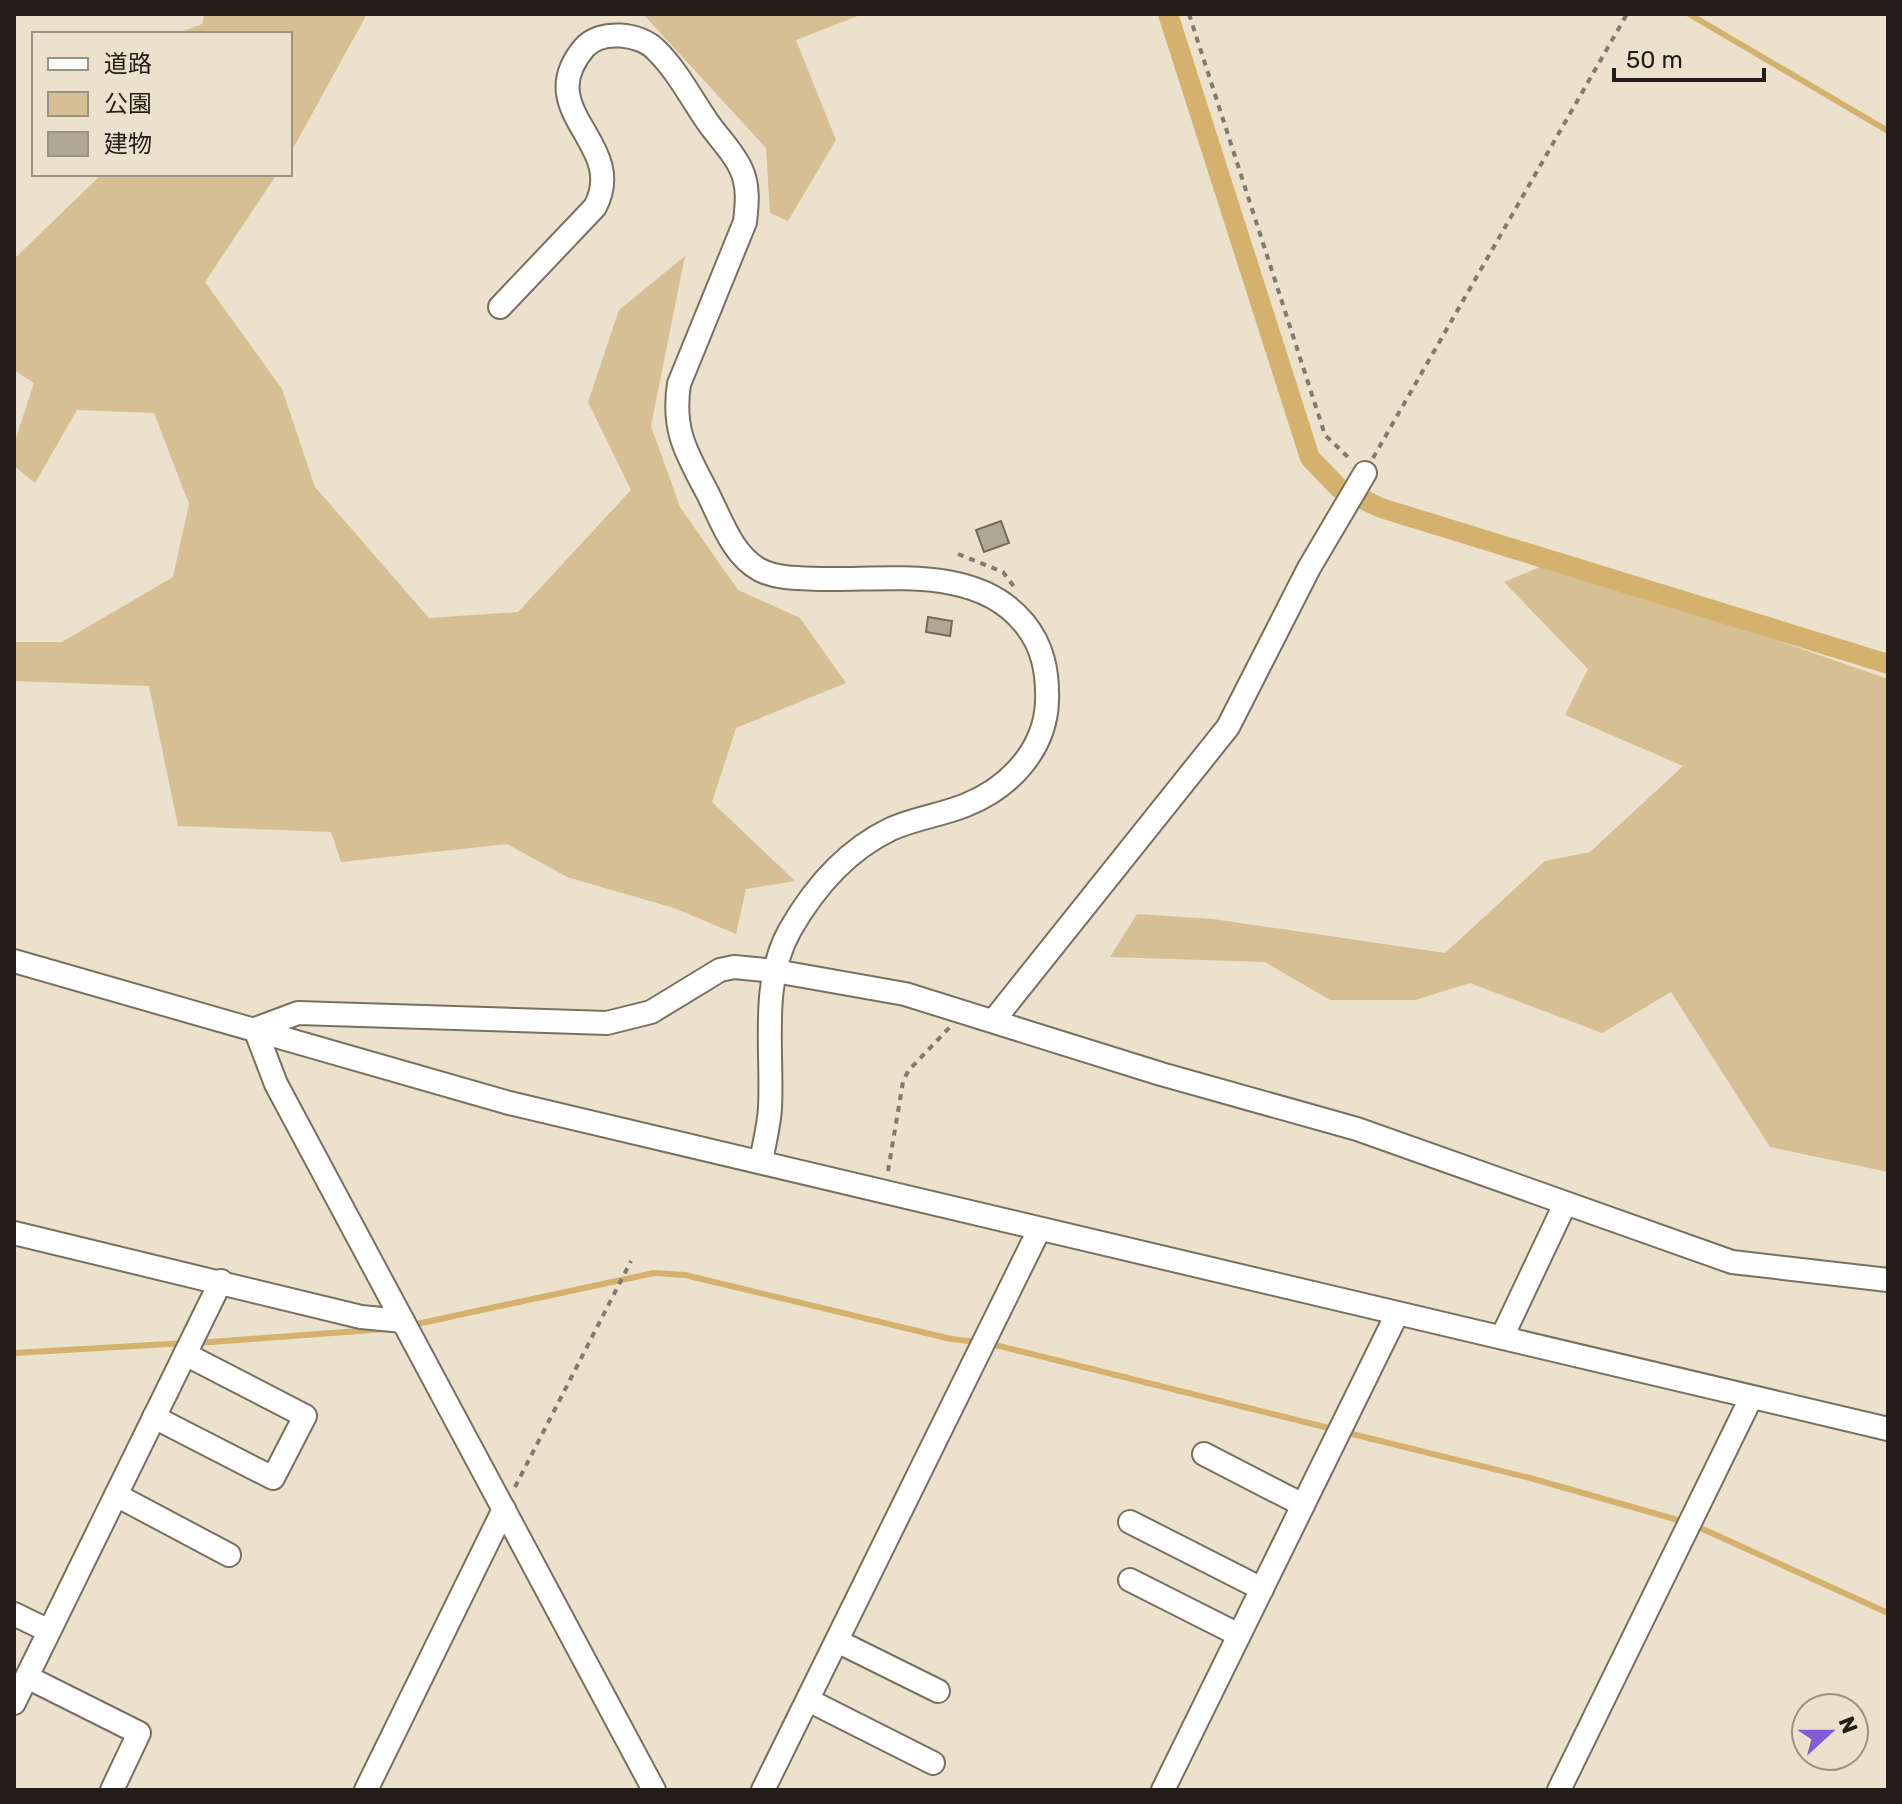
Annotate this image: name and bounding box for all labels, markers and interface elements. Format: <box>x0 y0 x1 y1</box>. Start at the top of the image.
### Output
legend <box>32 32 292 176</box>
scale bar <box>1614 32 1764 82</box>
text: 50 m <box>1626 46 1683 74</box>
text: 道路 <box>104 50 152 78</box>
text: 公園 <box>104 90 152 118</box>
text: 建物 <box>104 130 152 158</box>
north arrow <box>1790 1692 1870 1772</box>
text: N <box>1833 1713 1864 1737</box>

